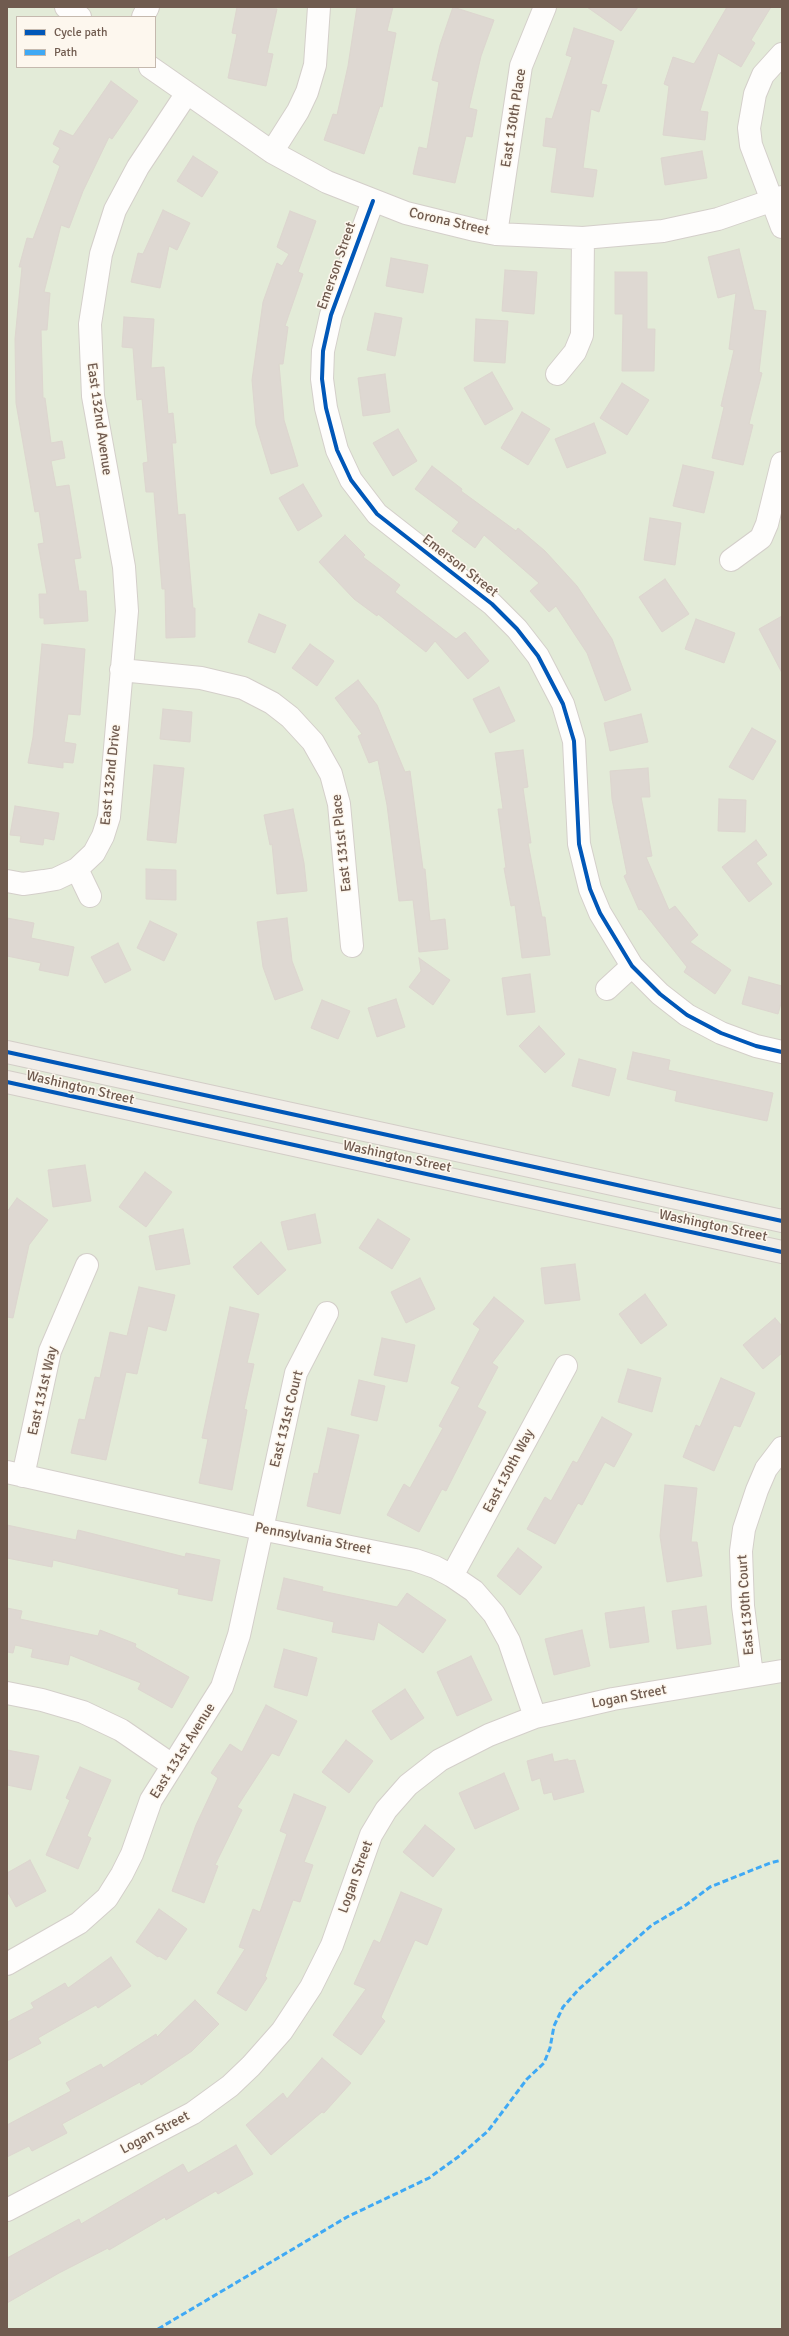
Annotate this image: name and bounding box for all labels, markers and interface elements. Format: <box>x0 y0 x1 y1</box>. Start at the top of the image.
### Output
legend <box>16 16 156 68</box>
text: Cycle path <box>54 25 107 40</box>
text: Path <box>54 45 77 60</box>
street label: East 130th Place <box>498 67 530 169</box>
street label: Corona Street <box>407 205 491 239</box>
street label: Emerson Street <box>314 220 360 312</box>
street label: East 132nd Avenue <box>83 362 115 476</box>
street label: Emerson Street <box>419 531 501 601</box>
street label: East 132nd Drive <box>97 724 125 826</box>
street label: East 131st Place <box>329 793 355 893</box>
street label: Washington Street <box>24 1067 136 1109</box>
street label: Washington Street <box>341 1137 453 1177</box>
street label: Washington Street <box>657 1206 769 1246</box>
street label: East 131st Way <box>25 1345 61 1437</box>
street label: East 131st Court <box>267 1369 307 1469</box>
street label: East 130th Way <box>480 1426 538 1516</box>
street label: Pennsylvania Street <box>253 1519 373 1559</box>
street label: East 130th Court <box>734 1554 758 1656</box>
street label: Logan Street <box>590 1682 668 1712</box>
street label: East 131st Avenue <box>147 1700 219 1802</box>
street label: Logan Street <box>335 1838 377 1916</box>
street label: Logan Street <box>118 2108 192 2158</box>

